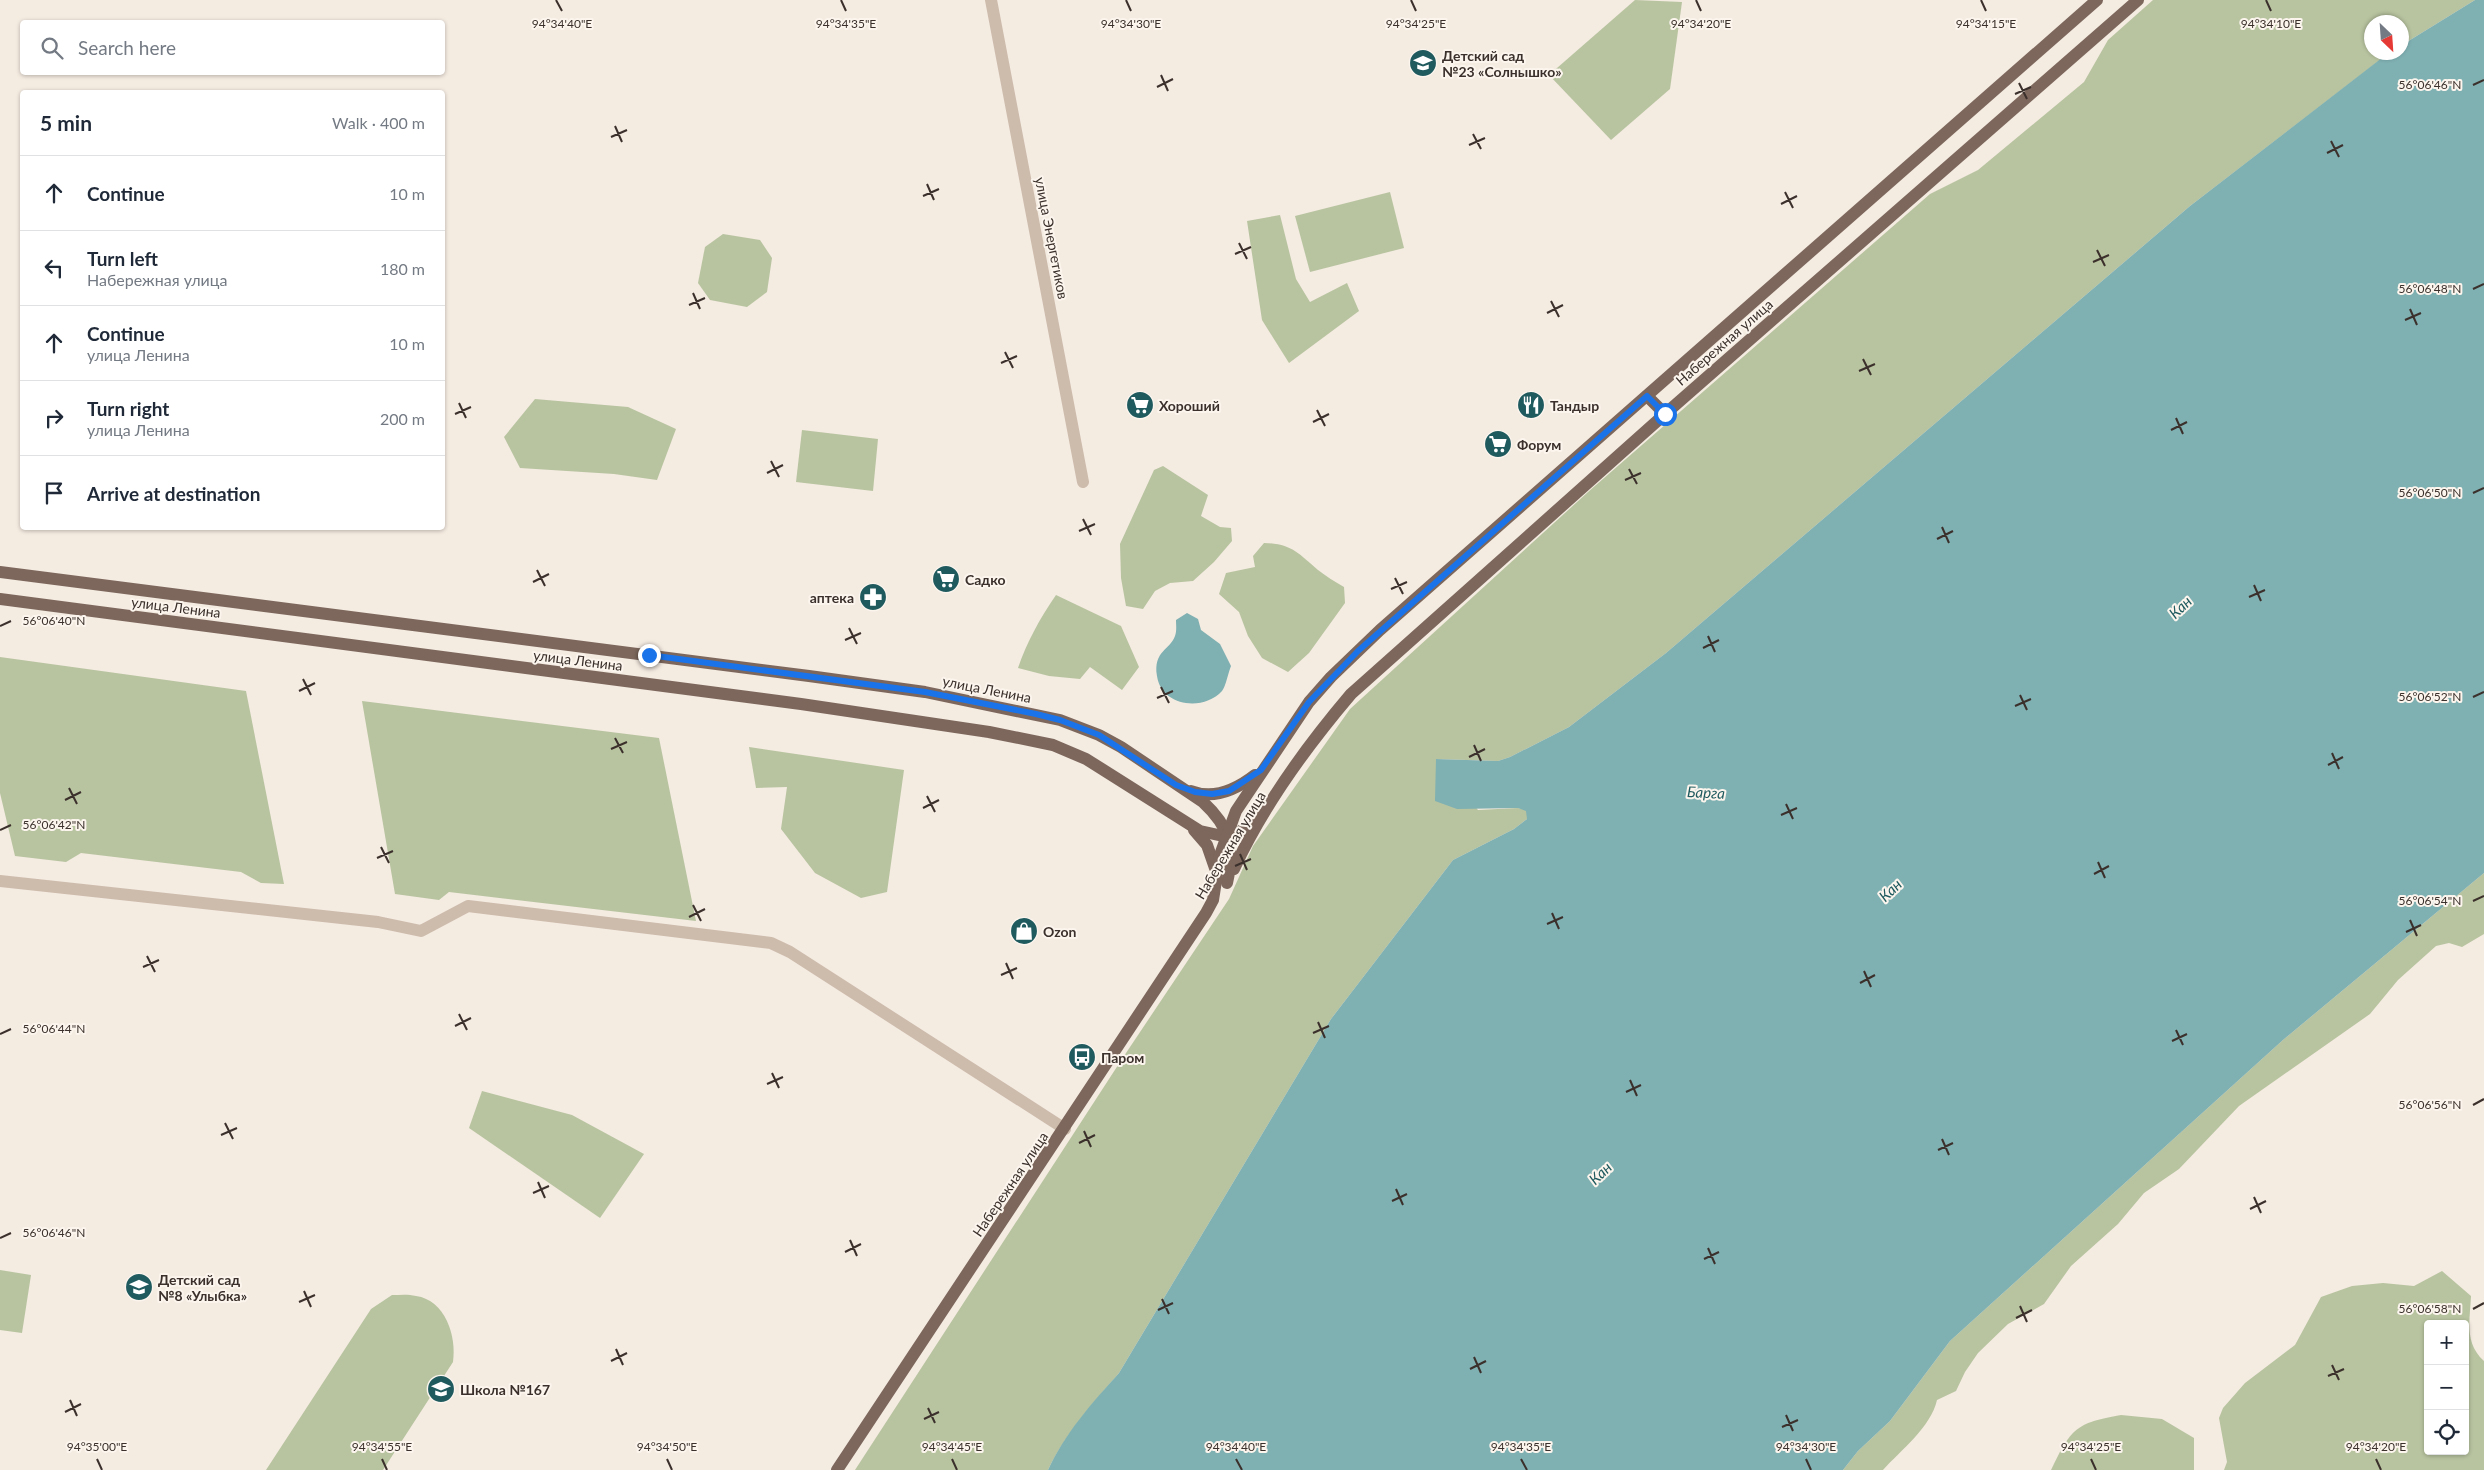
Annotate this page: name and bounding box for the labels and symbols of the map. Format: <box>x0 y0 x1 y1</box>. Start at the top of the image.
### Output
north arrow <box>2364 15 2409 60</box>
text: 94°34'40"E <box>532 16 592 31</box>
text: 94°34'35"E <box>816 16 876 31</box>
text: 94°34'30"E <box>1101 16 1161 31</box>
text: 94°34'25"E <box>1386 16 1446 31</box>
text: 94°34'20"E <box>1671 16 1731 31</box>
text: 94°34'15"E <box>1956 16 2016 31</box>
text: 94°34'10"E <box>2241 16 2301 31</box>
place label: Детский сад №23 «Солнышко» <box>1442 47 1562 80</box>
school or university icon: Детский сад №23 «Солнышко» <box>1408 48 1438 78</box>
text: 56°06'46"N <box>2399 77 2461 92</box>
street label: улица Энергетиков <box>1032 176 1072 301</box>
text: 56°06'48"N <box>2399 281 2461 296</box>
street label: Набережная улица <box>1672 295 1776 389</box>
supermarket icon: Хороший <box>1125 390 1155 420</box>
restaurant icon: Тандыр <box>1516 390 1546 420</box>
place label: Хороший <box>1159 397 1220 414</box>
place label: Тандыр <box>1550 397 1599 414</box>
route start <box>1654 403 1677 426</box>
supermarket icon: Форум <box>1483 429 1513 459</box>
place label: Форум <box>1517 436 1561 453</box>
text: 56°06'50"N <box>2399 485 2461 500</box>
supermarket icon: Садко <box>931 564 961 594</box>
place label: Садко <box>965 571 1006 588</box>
pharmacy icon: аптека <box>858 582 888 612</box>
place label: аптека <box>810 589 854 606</box>
water label: Кан <box>2165 592 2195 622</box>
street label: улица Ленина <box>130 593 222 621</box>
text: 56°06'40"N <box>23 613 85 628</box>
route end <box>638 644 661 667</box>
street label: улица Ленина <box>532 646 624 674</box>
street label: улица Ленина <box>941 672 1033 706</box>
text: 56°06'52"N <box>2399 689 2461 704</box>
water label: Барга <box>1687 782 1726 802</box>
street label: Набережная улица <box>1191 788 1269 902</box>
text: 56°06'42"N <box>23 817 85 832</box>
water label: Кан <box>1875 875 1905 905</box>
text: 56°06'54"N <box>2399 893 2461 908</box>
shop icon: Ozon <box>1009 916 1039 946</box>
place label: Ozon <box>1043 923 1077 940</box>
text: 56°06'44"N <box>23 1021 85 1036</box>
bus stop icon: Паром <box>1067 1042 1097 1072</box>
place label: Паром <box>1101 1049 1144 1066</box>
text: 56°06'56"N <box>2399 1097 2461 1112</box>
street label: Набережная улица <box>969 1128 1051 1240</box>
water label: Кан <box>1585 1158 1615 1188</box>
text: 56°06'46"N <box>23 1225 85 1240</box>
place label: Детский сад №8 «Улыбка» <box>158 1271 247 1304</box>
school or university icon: Детский сад №8 «Улыбка» <box>124 1272 154 1302</box>
text: 56°06'58"N <box>2399 1301 2461 1316</box>
school or university icon: Школа №167 <box>426 1374 456 1404</box>
place label: Школа №167 <box>460 1381 550 1398</box>
text: 94°35'00"E <box>67 1439 127 1454</box>
text: 94°34'55"E <box>352 1439 412 1454</box>
text: 94°34'50"E <box>637 1439 697 1454</box>
text: 94°34'45"E <box>922 1439 982 1454</box>
text: 94°34'40"E <box>1206 1439 1266 1454</box>
text: 94°34'35"E <box>1491 1439 1551 1454</box>
text: 94°34'30"E <box>1776 1439 1836 1454</box>
text: 94°34'25"E <box>2061 1439 2121 1454</box>
text: 94°34'20"E <box>2346 1439 2406 1454</box>

